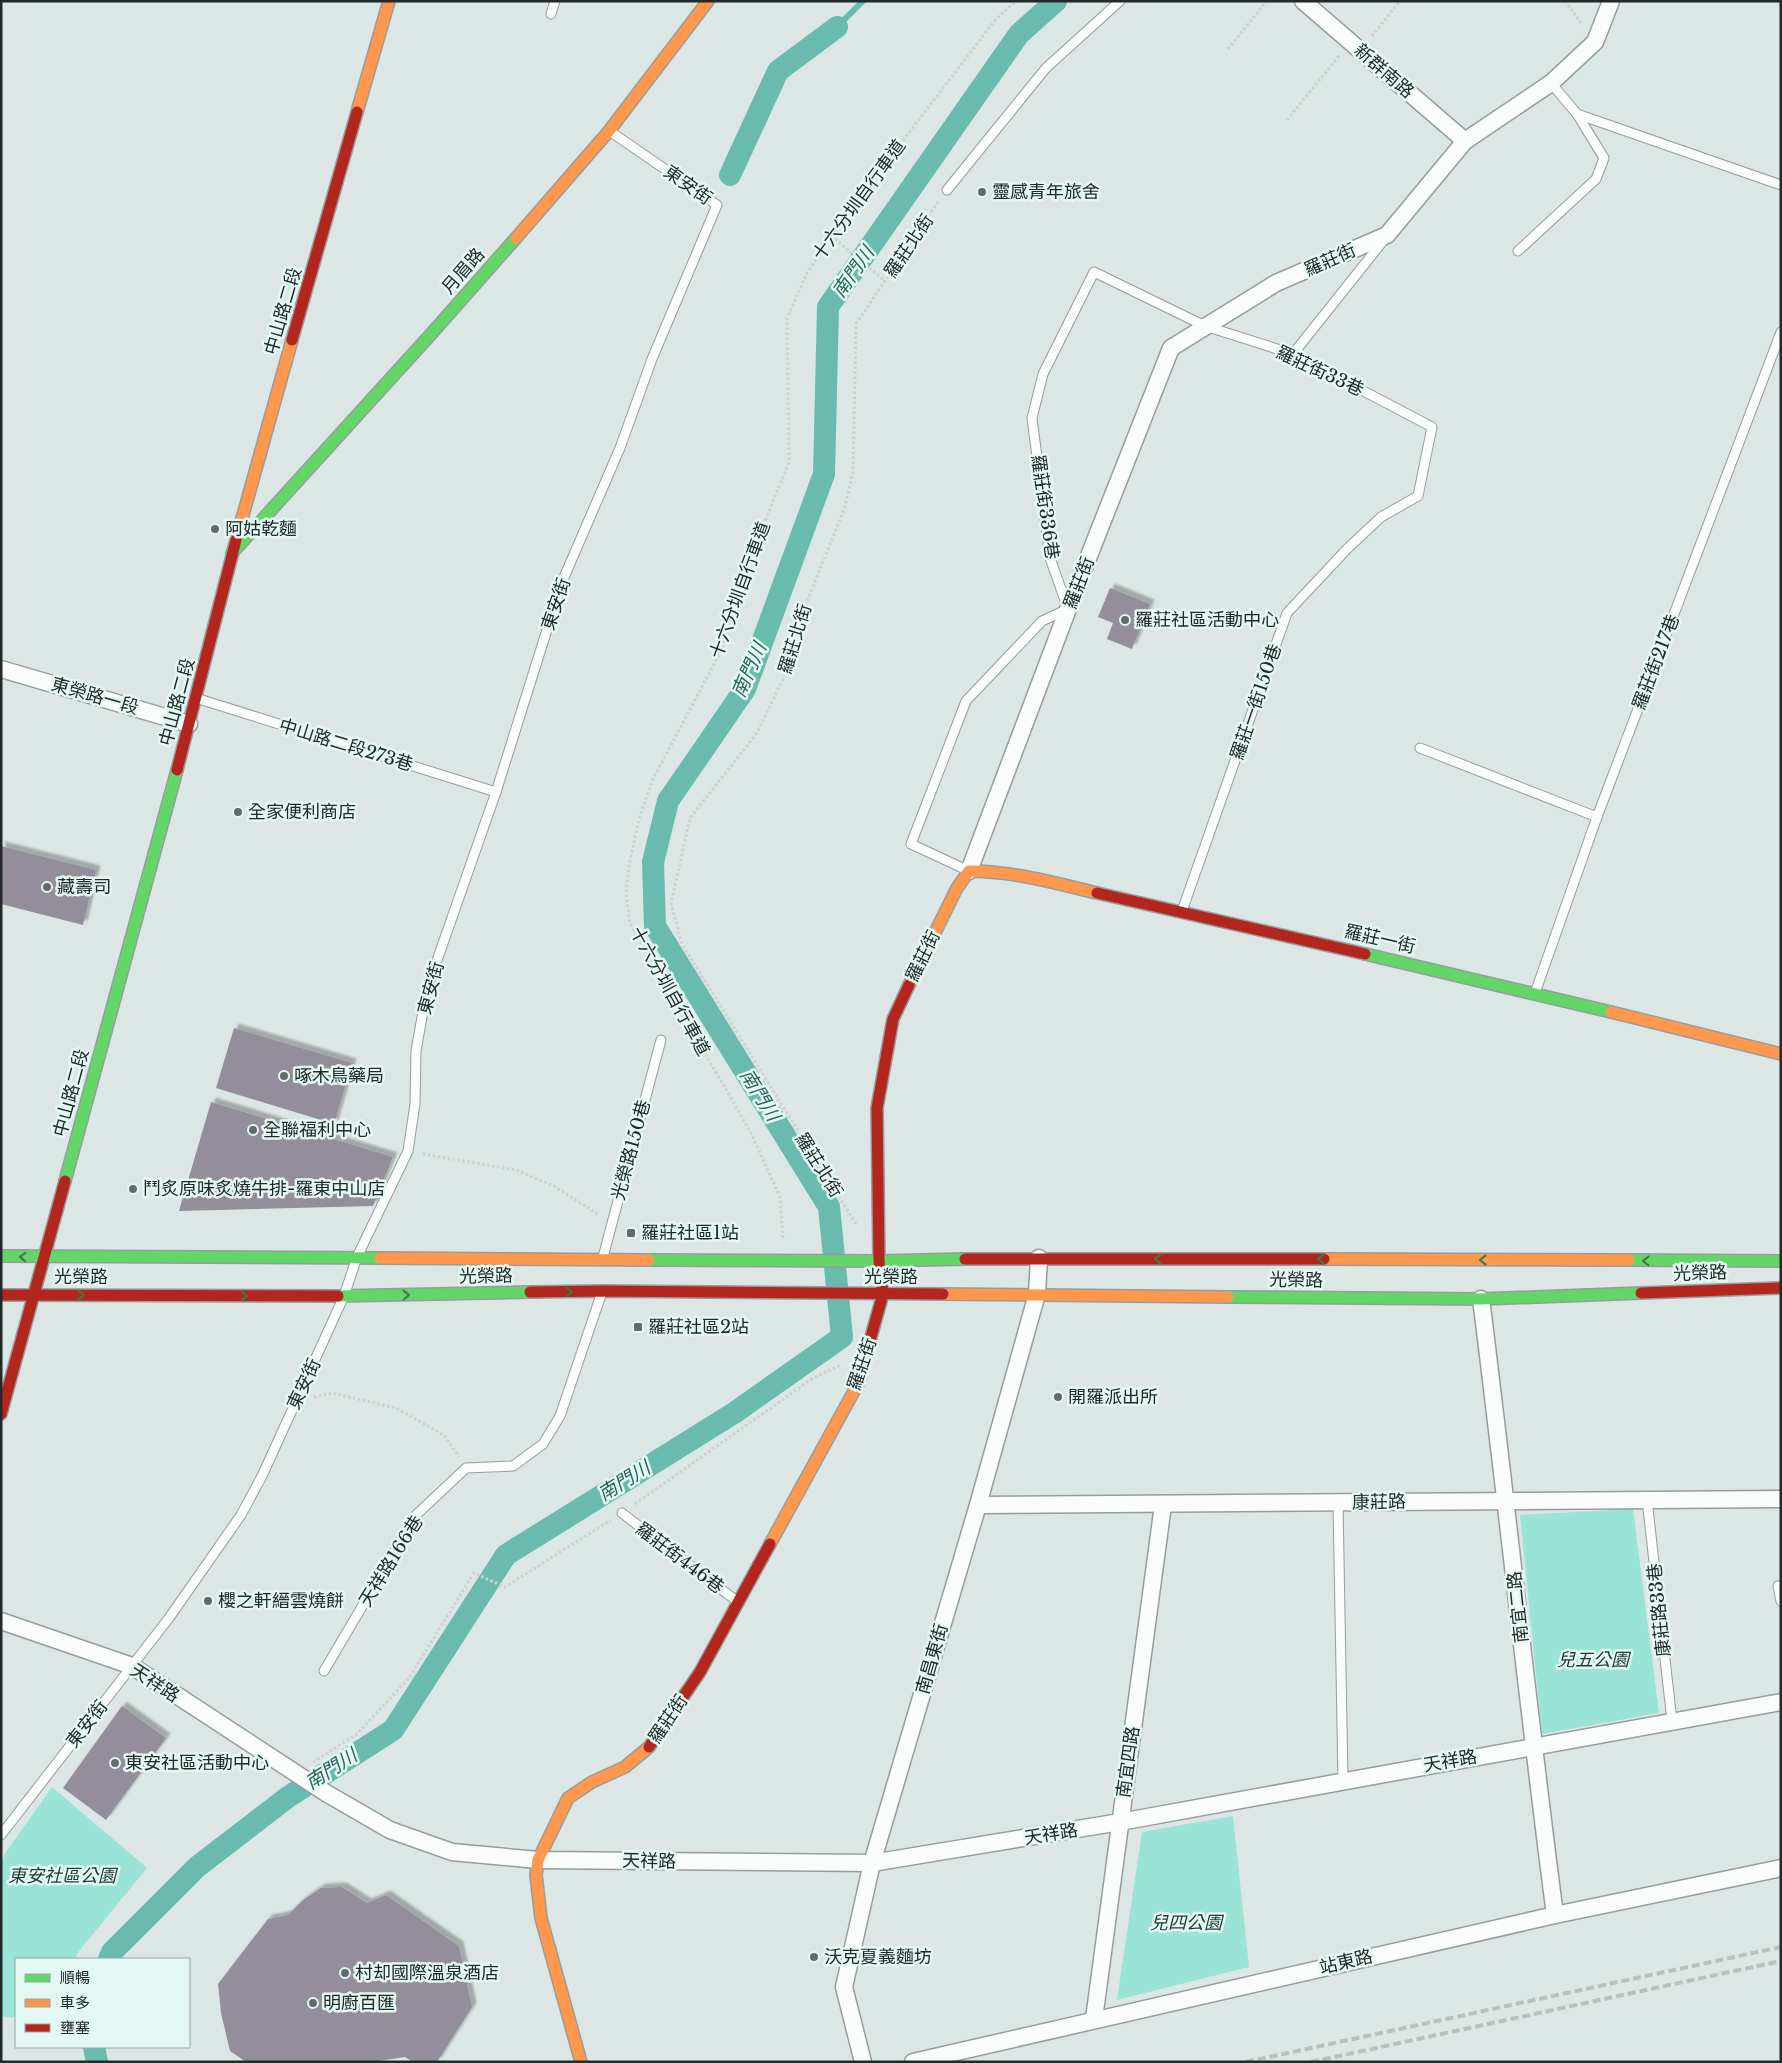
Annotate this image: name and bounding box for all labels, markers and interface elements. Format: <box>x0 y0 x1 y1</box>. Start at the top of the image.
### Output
street label: 新群南路 <box>1350 39 1418 103</box>
street label: 十六分圳自行車道 <box>808 135 910 265</box>
street label: 東安街 <box>660 161 716 209</box>
place label: 靈感青年旅舍 <box>992 181 1100 203</box>
marker: 靈感青年旅舍 <box>976 186 988 198</box>
street label: 羅莊北街 <box>880 210 938 282</box>
street label: 羅莊街 <box>1301 239 1359 281</box>
water label: 南門川 <box>827 240 880 302</box>
street label: 月眉路 <box>437 243 489 299</box>
street label: 中山路二段 <box>260 265 306 357</box>
street label: 羅莊街33巷 <box>1273 341 1367 401</box>
street label: 羅莊街336巷 <box>1027 453 1063 561</box>
place label: 阿姑乾麵 <box>225 518 297 540</box>
street label: 十六分圳自行車道 <box>705 519 775 661</box>
marker: 阿姑乾麵 <box>209 523 221 535</box>
street label: 羅莊街 <box>1059 554 1099 612</box>
street label: 東安街 <box>537 575 575 633</box>
street label: 羅莊北街 <box>774 601 816 677</box>
place label: 羅莊社區活動中心 <box>1135 609 1279 631</box>
street label: 羅莊街217巷 <box>1628 611 1684 713</box>
marker: 羅莊社區活動中心 <box>1119 614 1131 626</box>
water label: 南門川 <box>727 637 772 701</box>
street label: 羅莊一街150巷 <box>1226 641 1286 763</box>
street label: 中山路二段 <box>155 656 199 748</box>
street label: 東榮路一段 <box>49 673 141 719</box>
street label: 中山路二段273巷 <box>276 714 416 776</box>
place label: 全家便利商店 <box>248 801 356 823</box>
marker: 全家便利商店 <box>232 806 244 818</box>
place label: 藏壽司 <box>57 876 111 898</box>
marker: 藏壽司 <box>41 881 53 893</box>
street label: 羅莊一街 <box>1342 920 1418 958</box>
street label: 十六分圳自行車道 <box>625 923 715 1059</box>
street label: 羅莊街 <box>901 927 945 985</box>
street label: 東安街 <box>413 959 449 1017</box>
street label: 中山路二段 <box>49 1047 93 1139</box>
place label: 啄木鳥藥局 <box>294 1065 384 1087</box>
water label: 南門川 <box>735 1065 786 1127</box>
marker: 啄木鳥藥局 <box>278 1070 290 1082</box>
street label: 光榮路150巷 <box>607 1097 655 1203</box>
place label: 全聯福利中心 <box>263 1119 371 1141</box>
marker: 全聯福利中心 <box>247 1124 259 1136</box>
street label: 羅莊北街 <box>791 1129 847 1201</box>
place label: 鬥炙原味炙燒牛排-羅東中山店 <box>143 1178 385 1200</box>
marker: 鬥炙原味炙燒牛排-羅東中山店 <box>127 1183 139 1195</box>
place label: 羅莊社區1站 <box>641 1222 739 1244</box>
marker: 羅莊社區1站 <box>625 1227 637 1239</box>
one-way arrow <box>19 1251 27 1262</box>
one-way arrow <box>1154 1253 1162 1264</box>
one-way arrow <box>1316 1254 1324 1264</box>
one-way arrow <box>1479 1255 1486 1265</box>
one-way arrow <box>1641 1256 1649 1266</box>
street label: 光榮路 <box>1673 1261 1727 1285</box>
street label: 光榮路 <box>459 1265 513 1287</box>
street label: 光榮路 <box>54 1266 108 1288</box>
street label: 光榮路 <box>864 1266 918 1288</box>
street label: 光榮路 <box>1269 1269 1323 1291</box>
one-way arrow <box>566 1287 573 1297</box>
one-way arrow <box>78 1290 86 1300</box>
one-way arrow <box>403 1290 411 1300</box>
one-way arrow <box>240 1291 248 1301</box>
place label: 羅莊社區2站 <box>648 1316 749 1338</box>
marker: 羅莊社區2站 <box>632 1321 644 1333</box>
street label: 羅莊街 <box>843 1335 881 1393</box>
street label: 東安街 <box>283 1355 325 1413</box>
place label: 開羅派出所 <box>1068 1386 1158 1408</box>
marker: 開羅派出所 <box>1052 1391 1064 1403</box>
water label: 南門川 <box>594 1455 656 1506</box>
street label: 康莊路 <box>1352 1491 1406 1513</box>
street label: 天祥路166巷 <box>354 1511 428 1611</box>
street label: 羅莊街446巷 <box>632 1518 728 1598</box>
street label: 康莊路33巷 <box>1643 1562 1675 1658</box>
street label: 南宜二路 <box>1503 1570 1533 1644</box>
place label: 櫻之軒縉雲燒餅 <box>218 1590 344 1612</box>
marker: 櫻之軒縉雲燒餅 <box>202 1595 214 1607</box>
street label: 南昌東街 <box>912 1621 952 1697</box>
park label: 兒五公園 <box>1557 1649 1632 1671</box>
street label: 天祥路 <box>126 1659 184 1707</box>
street label: 羅莊街 <box>644 1690 692 1748</box>
street label: 東安街 <box>62 1696 112 1752</box>
street label: 南宜四路 <box>1112 1725 1144 1799</box>
water label: 南門川 <box>301 1743 363 1794</box>
street label: 天祥路 <box>1422 1745 1478 1777</box>
place label: 東安社區活動中心 <box>125 1752 269 1774</box>
marker: 東安社區活動中心 <box>109 1757 121 1769</box>
street label: 天祥路 <box>1023 1819 1079 1849</box>
street label: 天祥路 <box>622 1850 676 1872</box>
park label: 東安社區公園 <box>8 1865 119 1887</box>
park label: 兒四公園 <box>1150 1912 1225 1934</box>
street label: 站東路 <box>1317 1945 1375 1979</box>
place label: 沃克夏義麵坊 <box>824 1946 932 1968</box>
marker: 沃克夏義麵坊 <box>808 1951 820 1963</box>
legend <box>15 1958 190 2048</box>
place label: 村却國際溫泉酒店 <box>355 1962 499 1984</box>
marker: 村却國際溫泉酒店 <box>339 1967 351 1979</box>
text: 順暢 <box>60 1968 90 1987</box>
place label: 明廚百匯 <box>323 1992 395 2014</box>
text: 車多 <box>60 1993 90 2012</box>
marker: 明廚百匯 <box>307 1997 319 2009</box>
text: 壅塞 <box>60 2018 90 2037</box>

